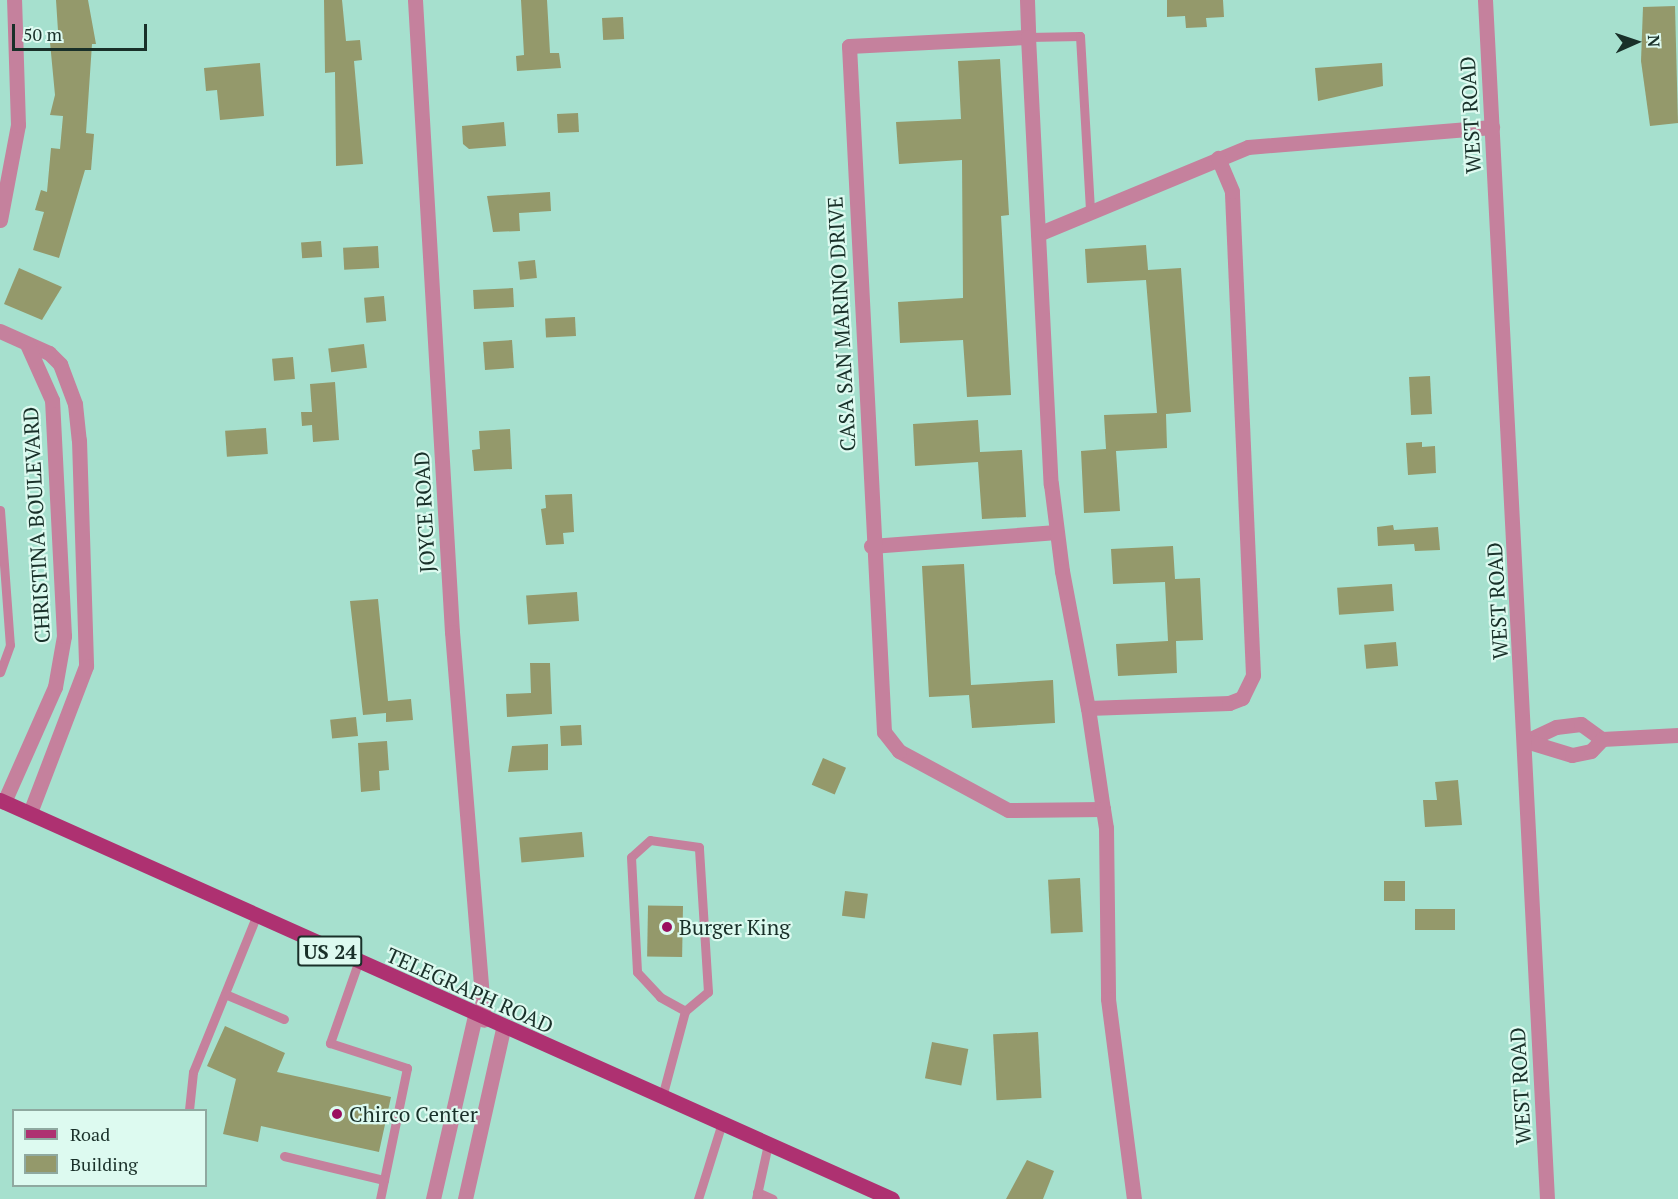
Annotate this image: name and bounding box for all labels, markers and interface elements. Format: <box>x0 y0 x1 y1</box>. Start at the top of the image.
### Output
scale bar <box>15 12 150 50</box>
north arrow <box>1606 12 1666 72</box>
text: 50 m <box>23 22 62 46</box>
text: N <box>1643 34 1665 48</box>
street label: WEST ROAD <box>1454 56 1486 174</box>
street label: CASA SAN MARINO DRIVE <box>822 196 860 452</box>
street label: CHRISTINA BOULEVARD <box>17 406 55 644</box>
street label: JOYCE ROAD <box>408 451 440 573</box>
street label: WEST ROAD <box>1481 542 1513 660</box>
place label: Burger King <box>679 914 790 940</box>
marker: Burger King <box>660 920 674 934</box>
road number: US 24 <box>297 934 363 968</box>
street label: TELEGRAPH ROAD <box>382 942 558 1038</box>
street label: WEST ROAD <box>1504 1027 1536 1145</box>
place label: Chirco Center <box>349 1101 478 1127</box>
marker: Chirco Center <box>330 1107 344 1121</box>
legend <box>12 1109 207 1187</box>
text: Road <box>70 1122 110 1146</box>
text: Building <box>70 1152 138 1176</box>

